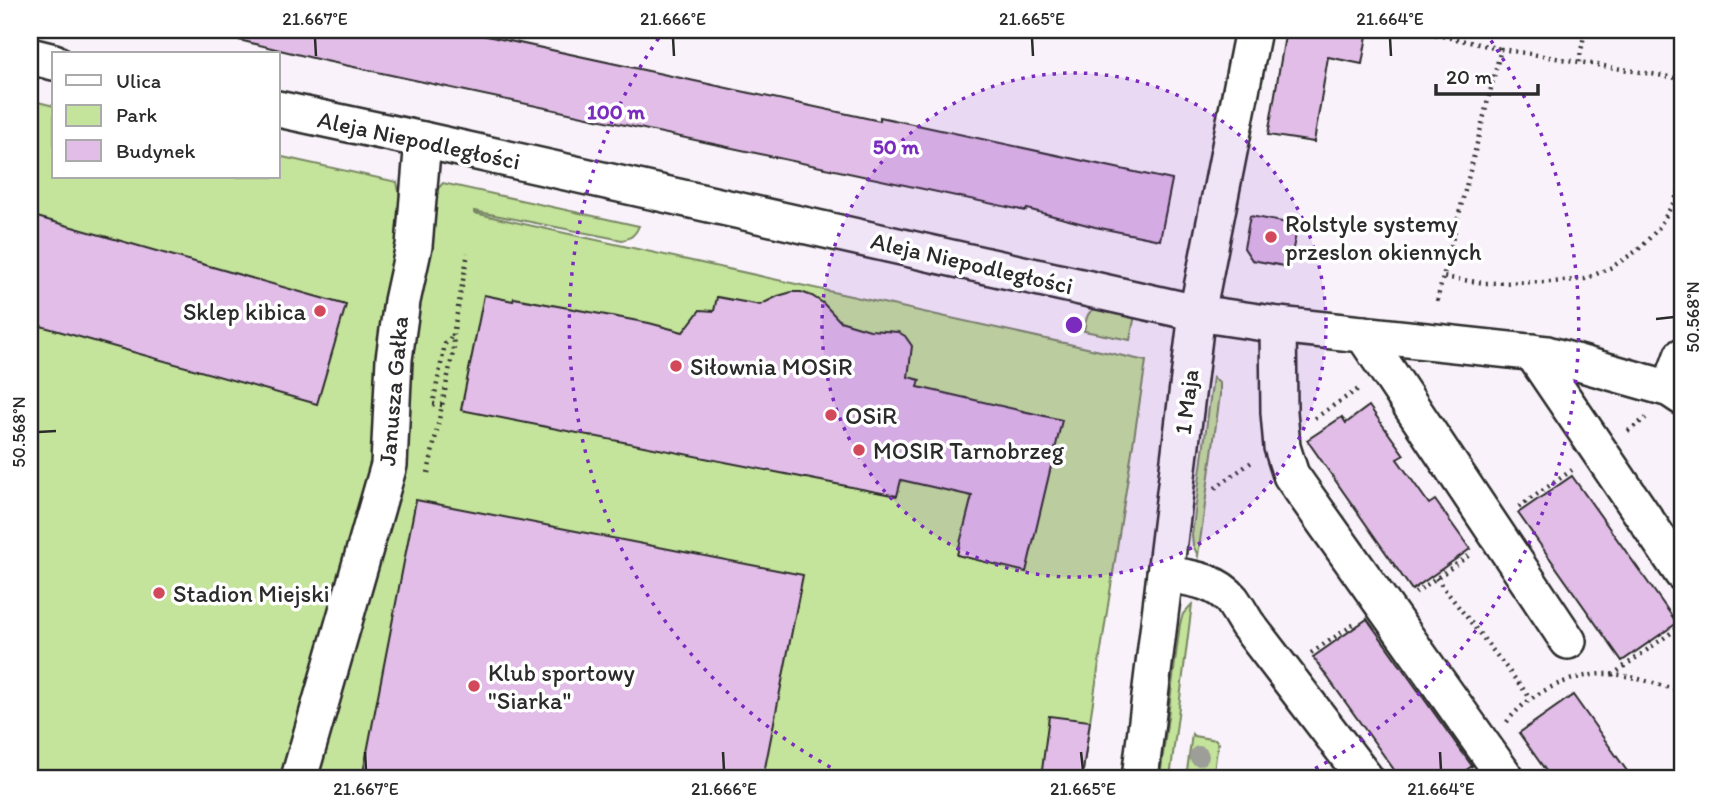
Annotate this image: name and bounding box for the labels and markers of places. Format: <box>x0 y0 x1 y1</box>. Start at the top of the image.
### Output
place label: Rolstyle systemy przeslon okiennych <box>1285 209 1482 266</box>
marker: Rolstyle systemy przeslon okiennych <box>1263 229 1279 245</box>
place label: Sklep kibica <box>183 297 306 326</box>
marker: Sklep kibica <box>312 303 328 319</box>
centre of rings <box>1062 313 1086 337</box>
place label: Siłownia MOSiR <box>690 352 853 381</box>
marker: Siłownia MOSiR <box>668 358 684 374</box>
place label: OSiR <box>845 401 897 430</box>
marker: OSiR <box>823 407 839 423</box>
place label: MOSIR Tarnobrzeg <box>873 436 1065 465</box>
marker: MOSIR Tarnobrzeg <box>851 442 867 458</box>
place label: Stadion Miejski <box>173 579 330 608</box>
marker: Stadion Miejski <box>151 585 167 601</box>
place label: Klub sportowy "Siarka" <box>488 658 635 715</box>
marker: Klub sportowy "Siarka" <box>466 678 482 694</box>

